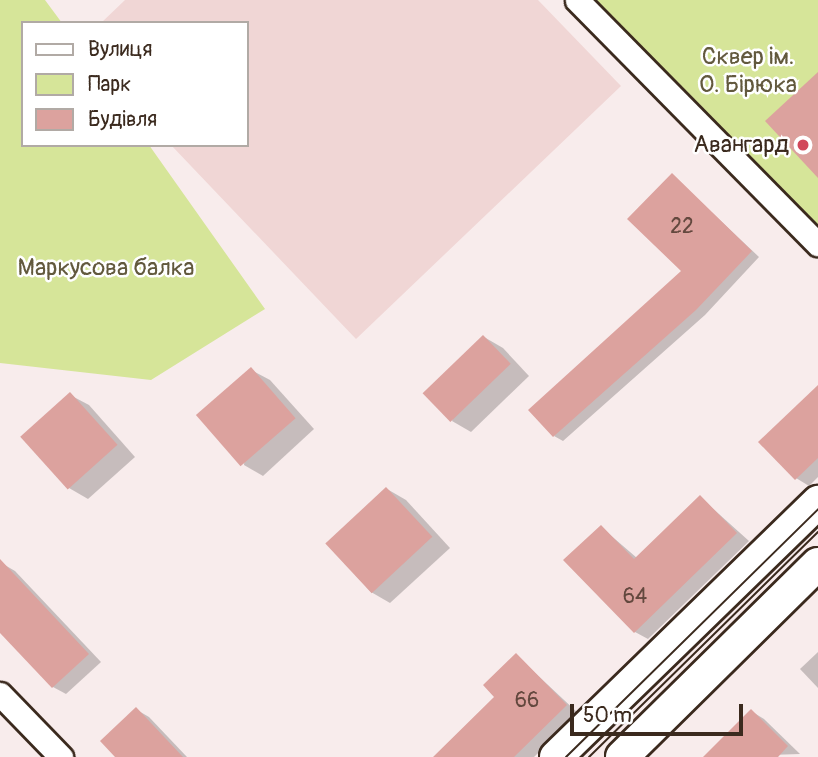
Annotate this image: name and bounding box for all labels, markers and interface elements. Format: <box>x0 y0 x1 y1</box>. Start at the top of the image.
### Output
legend <box>21 21 248 147</box>
text: Вулиця <box>88 36 152 63</box>
park label: Сквер ім. О. Бірюка <box>699 43 797 99</box>
text: Парк <box>88 71 131 98</box>
text: Будівля <box>88 106 157 133</box>
place label: Авангард <box>693 131 789 159</box>
marker: Авангард <box>795 137 811 153</box>
house number: 22 <box>670 214 694 240</box>
park label: Маркусова балка <box>18 254 194 282</box>
house number: 64 <box>623 584 647 610</box>
house number: 66 <box>515 688 539 714</box>
scale bar <box>573 690 746 734</box>
text: 50 m <box>583 702 632 729</box>

